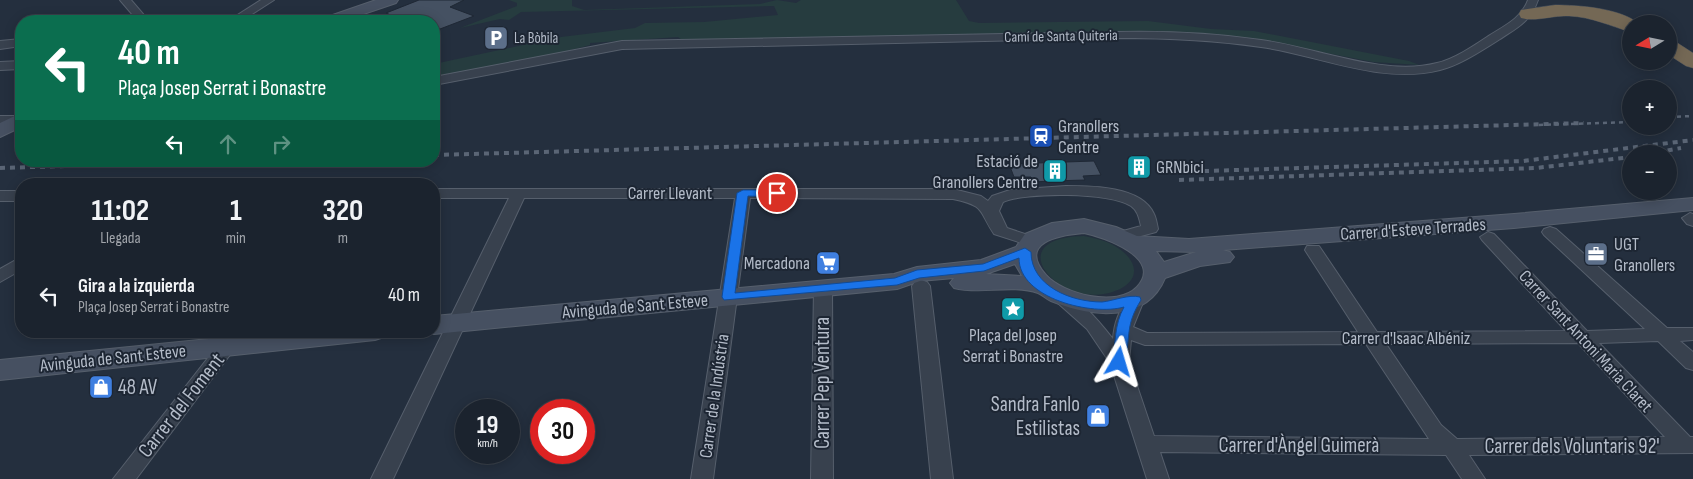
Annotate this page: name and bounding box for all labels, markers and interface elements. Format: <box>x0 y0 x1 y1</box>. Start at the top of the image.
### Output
north arrow <box>1622 15 1678 70</box>
map controls <box>1622 15 1677 200</box>
parking icon: La Bòbila <box>483 25 509 51</box>
street label: Camí de Santa Quiteria <box>1004 26 1118 47</box>
place label: La Bòbila <box>514 29 558 48</box>
text: 40 m <box>118 32 180 75</box>
icon: left <box>35 35 100 100</box>
text: Plaça Josep Serrat i Bonastre <box>118 75 326 102</box>
button: + <box>1622 80 1677 135</box>
place label: Granollers Centre <box>1058 116 1119 158</box>
station icon: Granollers Centre <box>1028 123 1054 149</box>
icon: left <box>161 130 189 158</box>
icon: ahead <box>214 130 242 158</box>
icon: right <box>267 130 295 158</box>
button: − <box>1622 145 1677 200</box>
place label: Estació de Granollers Centre <box>933 151 1038 193</box>
building icon: GRNbici <box>1126 154 1152 180</box>
place label: GRNbici <box>1156 157 1204 178</box>
building icon: Estació de Granollers Centre <box>1042 158 1068 184</box>
pin <box>756 172 798 214</box>
icon: arrive <box>763 179 791 207</box>
street label: Carrer Llevant <box>628 183 713 204</box>
text: 11:02 <box>92 193 149 229</box>
text: 1 <box>230 193 242 229</box>
text: 320 <box>323 193 363 229</box>
street label: Carrer d'Esteve Terrades <box>1340 214 1486 245</box>
text: Llegada <box>100 229 141 248</box>
text: min <box>226 229 246 248</box>
text: m <box>338 229 348 248</box>
place label: UGT Granollers <box>1614 234 1675 276</box>
office icon: UGT Granollers <box>1583 241 1609 267</box>
supermarket icon: Mercadona <box>815 250 841 276</box>
place label: Mercadona <box>744 253 810 274</box>
street label: Carrer Sant Antoni Maria Claret <box>1514 266 1657 417</box>
text: Gira a la izquierda <box>78 275 195 298</box>
icon: left <box>35 282 63 310</box>
text: 40 m <box>388 284 420 307</box>
street label: Avinguda de Sant Esteve <box>560 290 709 323</box>
place icon: Plaça del Josep Serrat i Bonastre <box>1000 296 1026 322</box>
text: Plaça Josep Serrat i Bonastre <box>78 298 230 317</box>
street label: Carrer Pep Ventura <box>810 317 835 449</box>
place label: Plaça del Josep Serrat i Bonastre <box>963 325 1063 367</box>
street label: Carrer d'Isaac Albéniz <box>1342 328 1471 349</box>
street label: Carrer de la Indústria <box>695 333 734 460</box>
position arrow <box>1092 335 1144 387</box>
street label: Avinguda de Sant Esteve <box>38 340 187 377</box>
street label: Carrer del Foment <box>133 348 230 463</box>
shop icon: 48 AV <box>88 374 114 400</box>
place label: 48 AV <box>118 375 158 400</box>
place label: Sandra Fanlo Estilistas <box>991 392 1080 441</box>
speed limit sign: 30 <box>530 399 595 464</box>
shop icon: Sandra Fanlo Estilistas <box>1085 403 1111 429</box>
text: 19 <box>477 410 498 441</box>
street label: Carrer d'Àngel Guimerà <box>1219 433 1379 458</box>
street label: Carrer dels Voluntaris 92' <box>1484 434 1660 459</box>
text: km/h <box>477 436 498 451</box>

